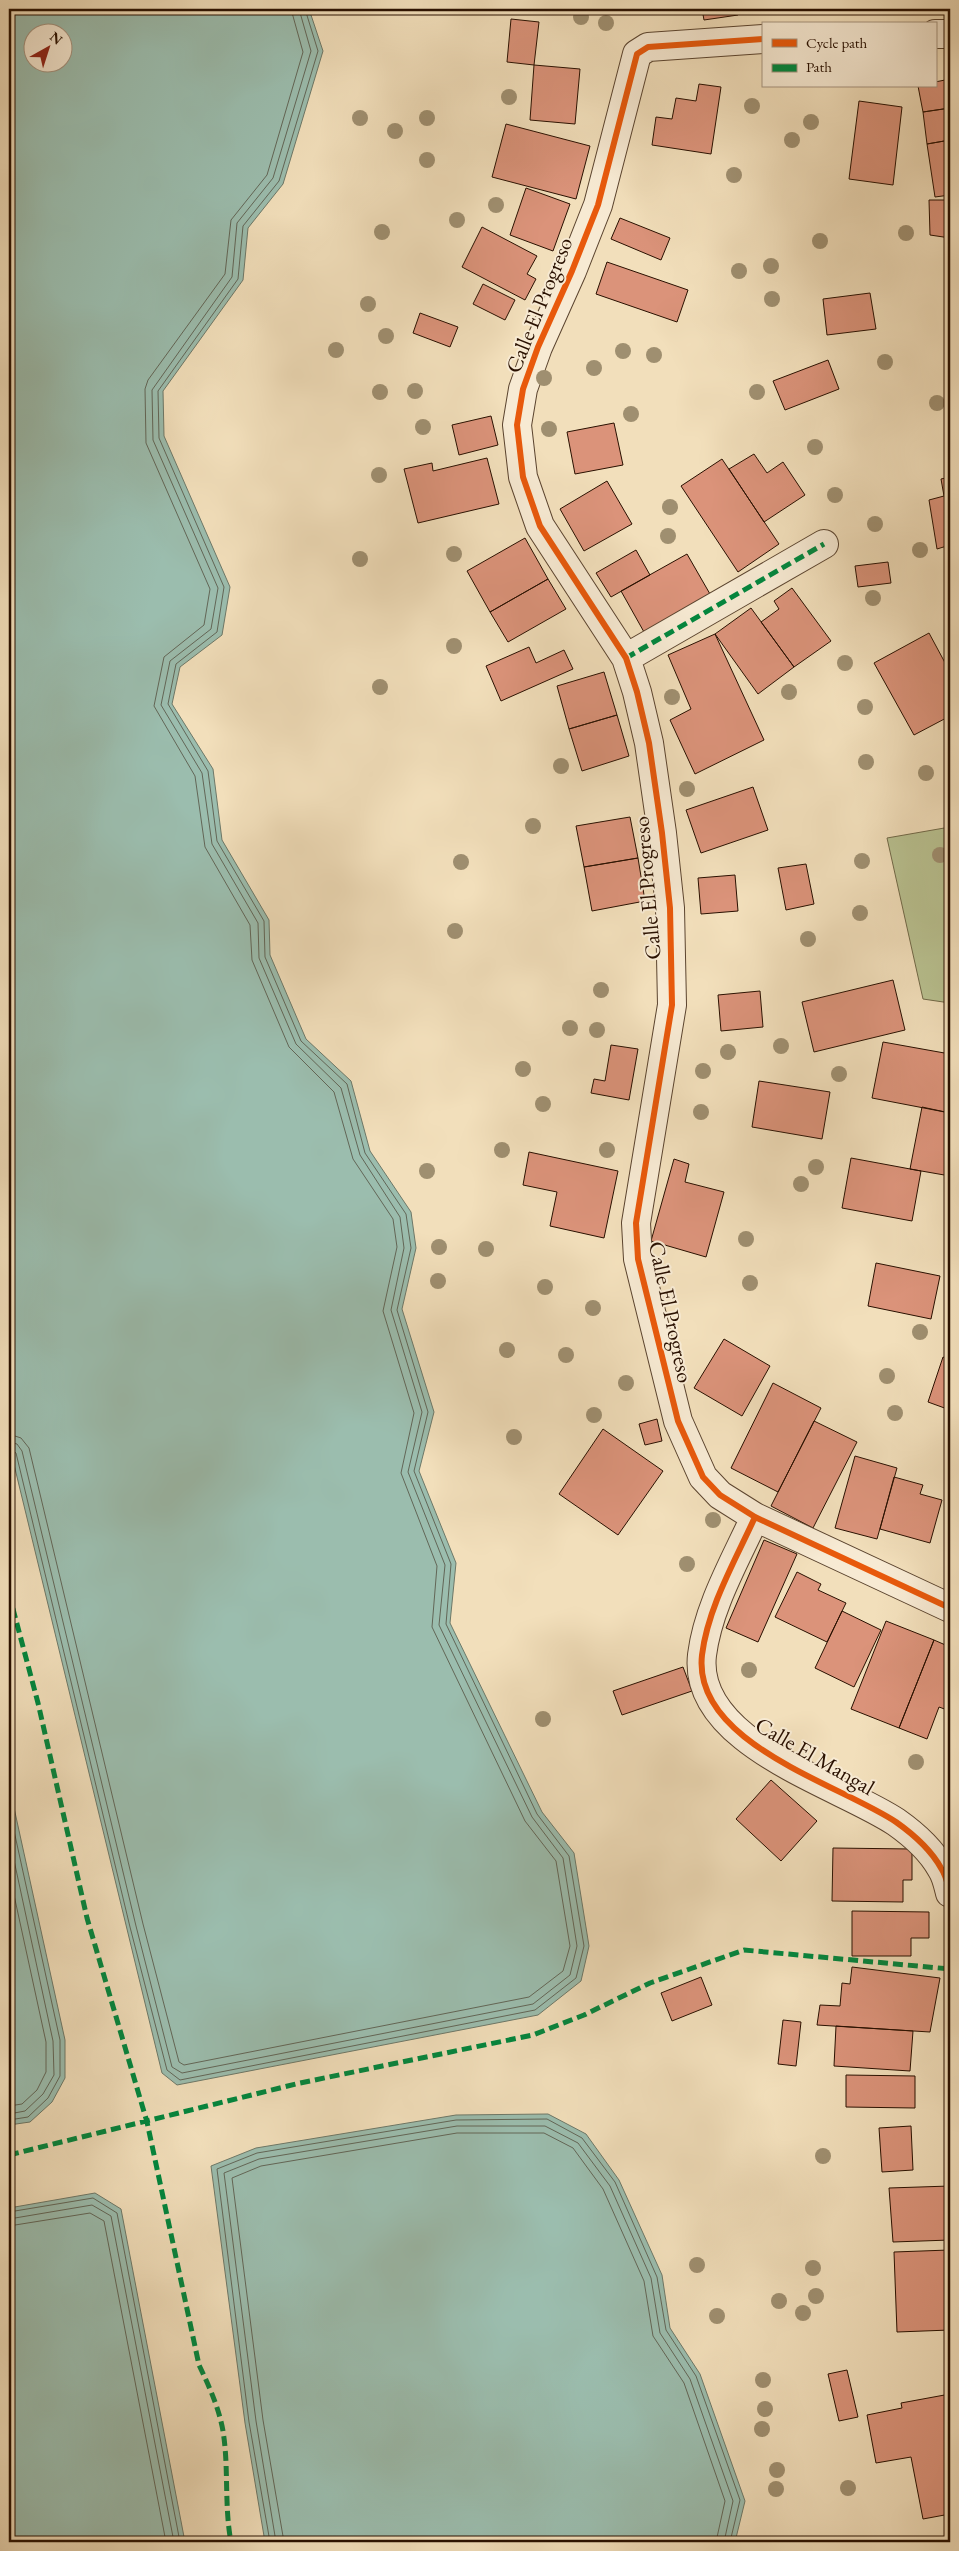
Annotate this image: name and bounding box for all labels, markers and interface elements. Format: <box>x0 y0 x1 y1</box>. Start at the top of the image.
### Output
north arrow <box>22 22 72 72</box>
legend <box>762 22 936 88</box>
text: N <box>46 27 67 49</box>
text: Cycle path <box>806 33 868 52</box>
text: Path <box>806 57 832 76</box>
street label: Calle El Progreso <box>499 233 579 377</box>
street label: Calle El Progreso <box>626 815 668 961</box>
street label: Calle El Progreso <box>642 1239 700 1385</box>
street label: Calle El Mangal <box>750 1710 880 1802</box>

